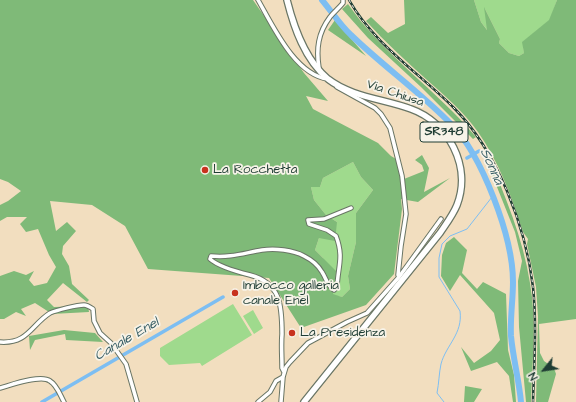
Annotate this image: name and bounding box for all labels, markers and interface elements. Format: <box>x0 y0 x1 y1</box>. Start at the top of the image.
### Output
street label: Via Chiusa <box>364 77 426 111</box>
road number: SR348 <box>420 122 468 142</box>
water label: Sonna <box>476 146 506 188</box>
place label: La Rocchetta <box>213 162 297 178</box>
marker: La Rocchetta <box>200 165 210 175</box>
place label: Imbocco galleria canale Enel <box>243 278 339 309</box>
marker: Imbocco galleria canale Enel <box>230 288 240 298</box>
water label: Canale Enel <box>92 315 162 365</box>
place label: La Presidenza <box>300 325 385 341</box>
marker: La Presidenza <box>287 328 297 338</box>
north arrow <box>524 350 564 390</box>
text: N <box>525 370 541 383</box>

